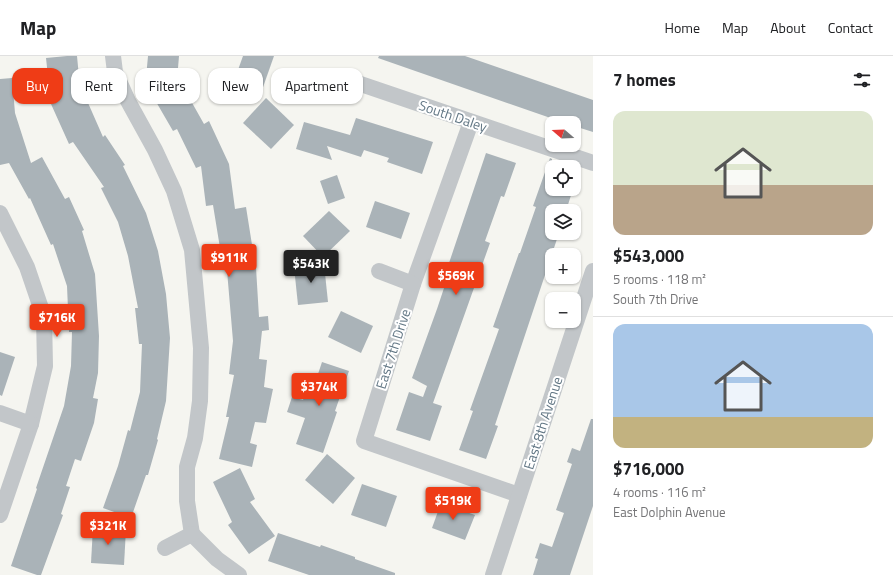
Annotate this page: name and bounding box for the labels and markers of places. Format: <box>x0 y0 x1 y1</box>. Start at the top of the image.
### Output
pin: $911K <box>201 244 257 278</box>
pin: $543K <box>283 250 339 284</box>
pin: $569K <box>428 262 484 296</box>
pin: $716K <box>29 304 85 338</box>
pin: $374K <box>291 373 347 407</box>
pin: $519K <box>425 487 481 521</box>
pin: $321K <box>80 512 136 546</box>

